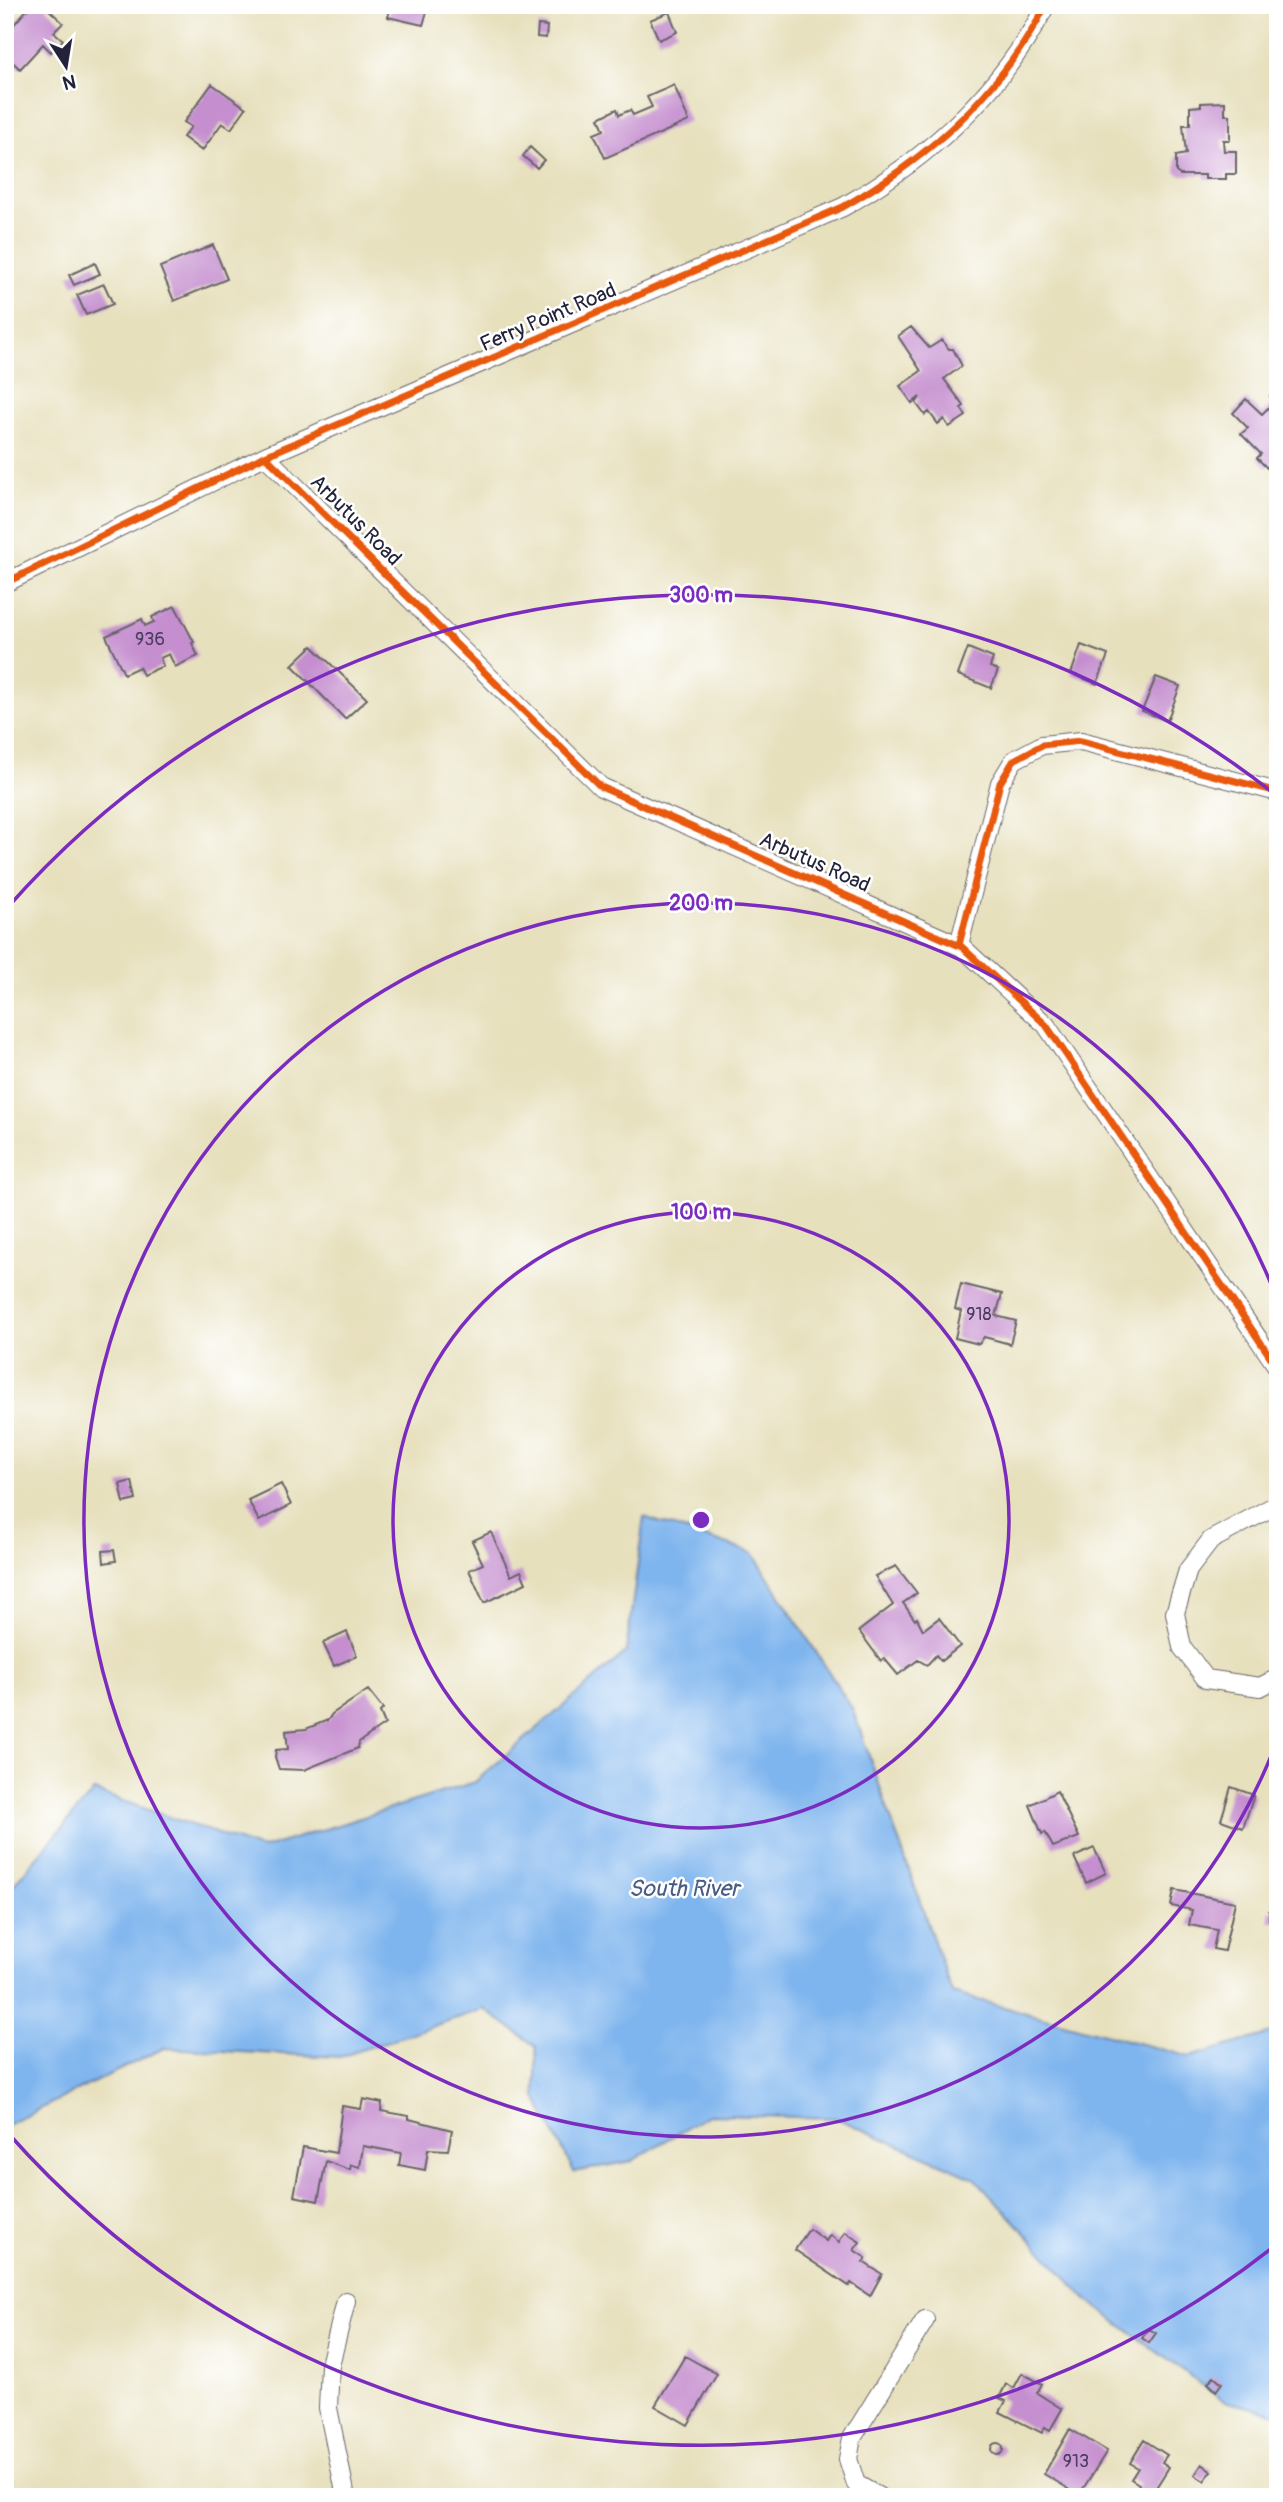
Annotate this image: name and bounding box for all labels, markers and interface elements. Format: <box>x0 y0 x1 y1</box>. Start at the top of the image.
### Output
north arrow <box>32 32 102 102</box>
text: N <box>60 69 78 95</box>
street label: Ferry Point Road <box>476 277 620 358</box>
street label: Arbutus Road <box>304 469 407 572</box>
text: 300 m <box>669 582 733 609</box>
house number: 936 <box>135 628 165 651</box>
street label: Arbutus Road <box>755 826 874 899</box>
text: 200 m <box>669 890 733 917</box>
text: 100 m <box>671 1199 731 1226</box>
house number: 918 <box>966 1303 992 1326</box>
centre of rings <box>689 1508 713 1532</box>
water label: South River <box>629 1874 742 1903</box>
house number: 913 <box>1063 2450 1089 2473</box>

